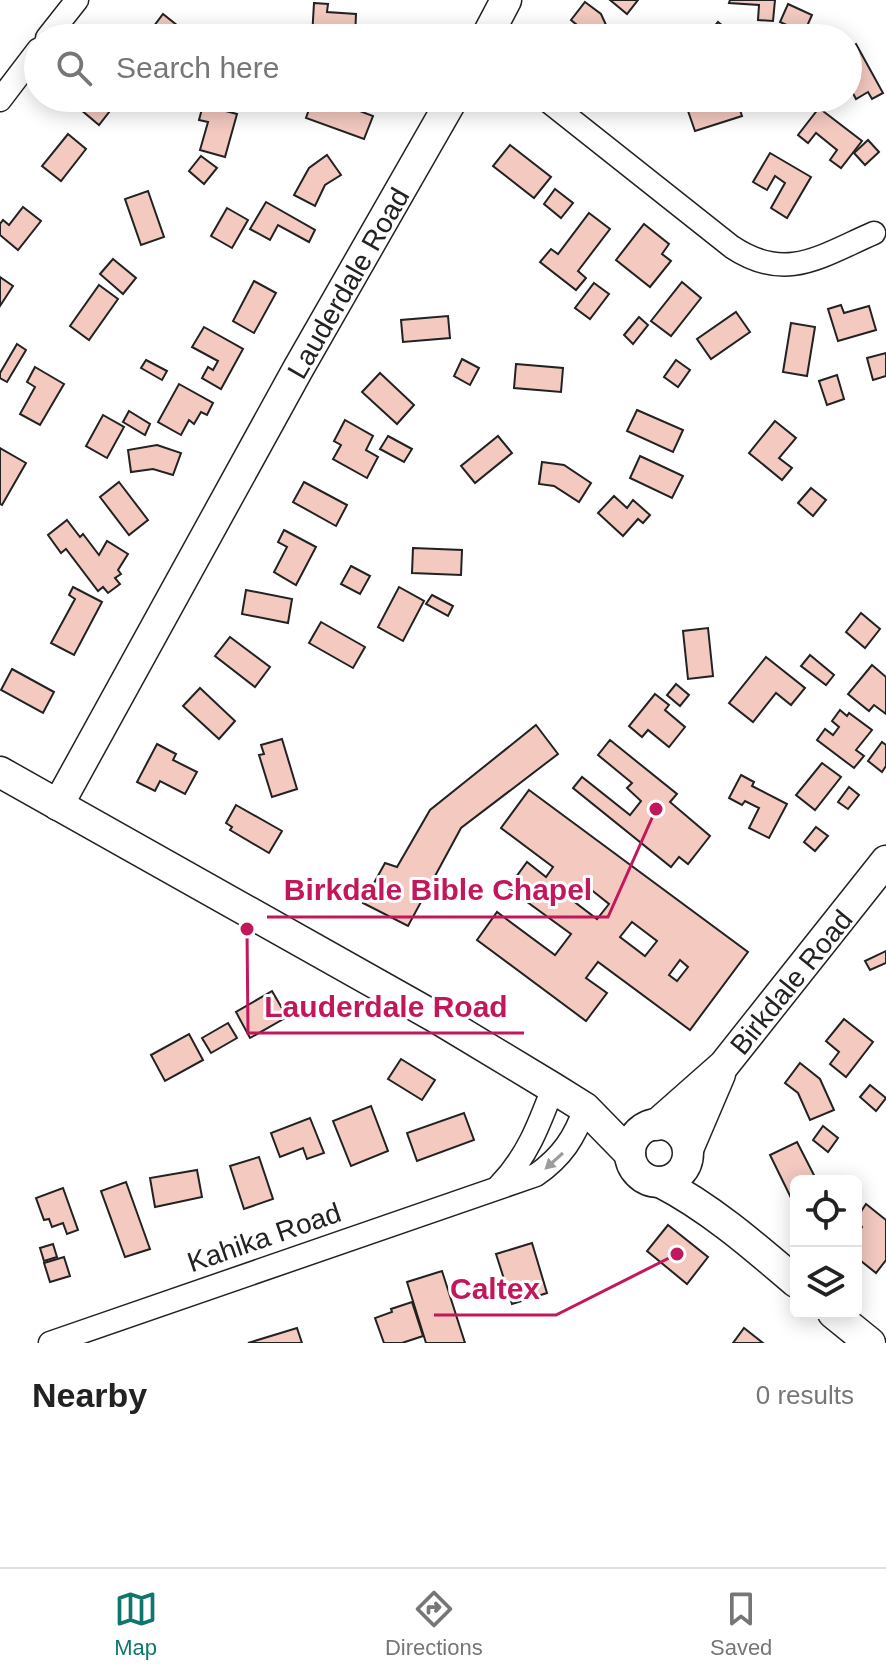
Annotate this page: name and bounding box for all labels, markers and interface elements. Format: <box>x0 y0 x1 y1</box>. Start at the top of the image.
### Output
search box <box>24 24 862 112</box>
icon: search <box>52 46 96 90</box>
text: Search here <box>116 51 279 84</box>
street label: Lauderdale Road <box>281 182 416 384</box>
callout: Birkdale Bible Chapel <box>267 863 608 917</box>
text: Birkdale Bible Chapel <box>284 873 592 906</box>
street label: Birkdale Road <box>724 904 859 1060</box>
callout: Lauderdale Road <box>248 979 524 1033</box>
text: Lauderdale Road <box>264 990 508 1023</box>
one-way arrow <box>544 1151 563 1169</box>
map controls <box>790 1175 862 1319</box>
button: locate <box>790 1175 862 1247</box>
street label: Kahika Road <box>183 1197 345 1278</box>
button: layers <box>790 1247 862 1319</box>
callout: Caltex <box>434 1261 556 1315</box>
text: Caltex <box>450 1272 540 1305</box>
text: Nearby <box>32 1376 147 1414</box>
text: 0 results <box>756 1380 854 1410</box>
tab: Map <box>114 1587 158 1661</box>
tab: Directions <box>385 1587 483 1661</box>
tab: Saved <box>710 1587 772 1661</box>

